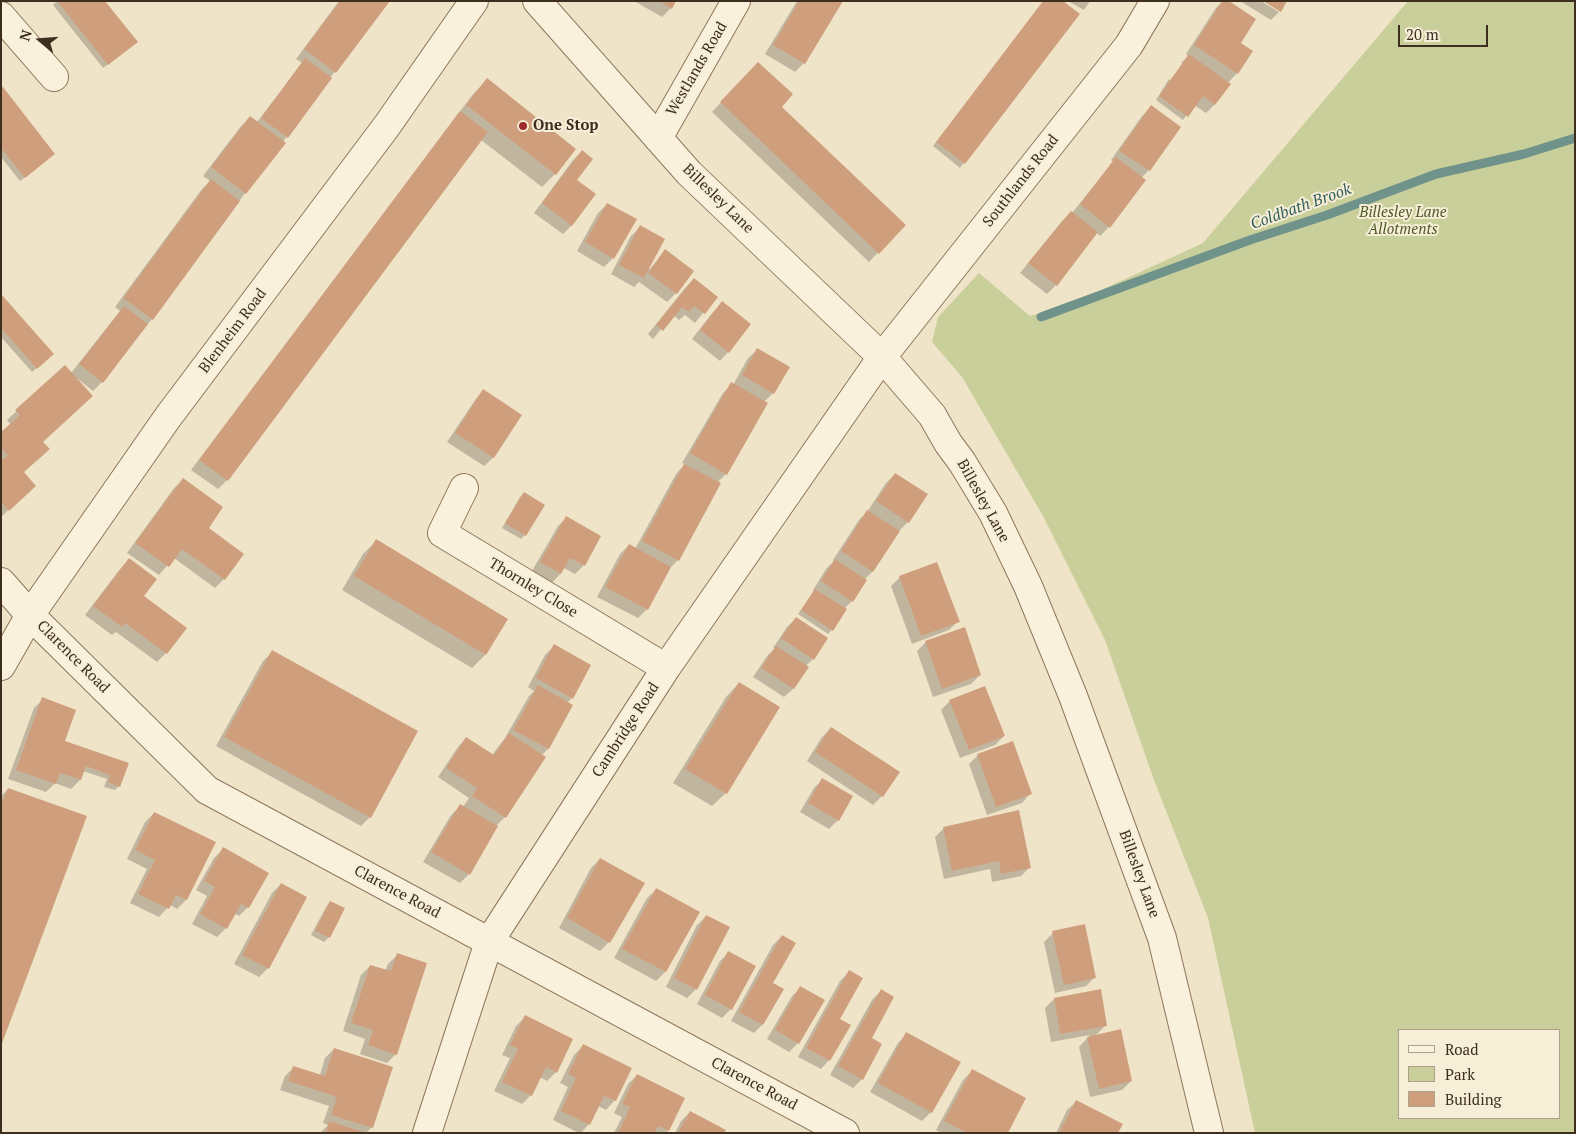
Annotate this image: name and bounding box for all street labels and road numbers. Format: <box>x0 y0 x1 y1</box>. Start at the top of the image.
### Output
street label: Westlands Road <box>663 19 731 119</box>
street label: Southlands Road <box>979 131 1063 231</box>
street label: Billesley Lane <box>679 161 757 237</box>
street label: Blenheim Road <box>195 285 271 377</box>
street label: Billesley Lane <box>953 456 1013 546</box>
street label: Thornley Close <box>485 554 581 622</box>
street label: Clarence Road <box>33 617 113 697</box>
street label: Cambridge Road <box>589 679 663 781</box>
street label: Billesley Lane <box>1115 828 1163 920</box>
street label: Clarence Road <box>351 862 443 922</box>
street label: Clarence Road <box>708 1054 800 1114</box>

